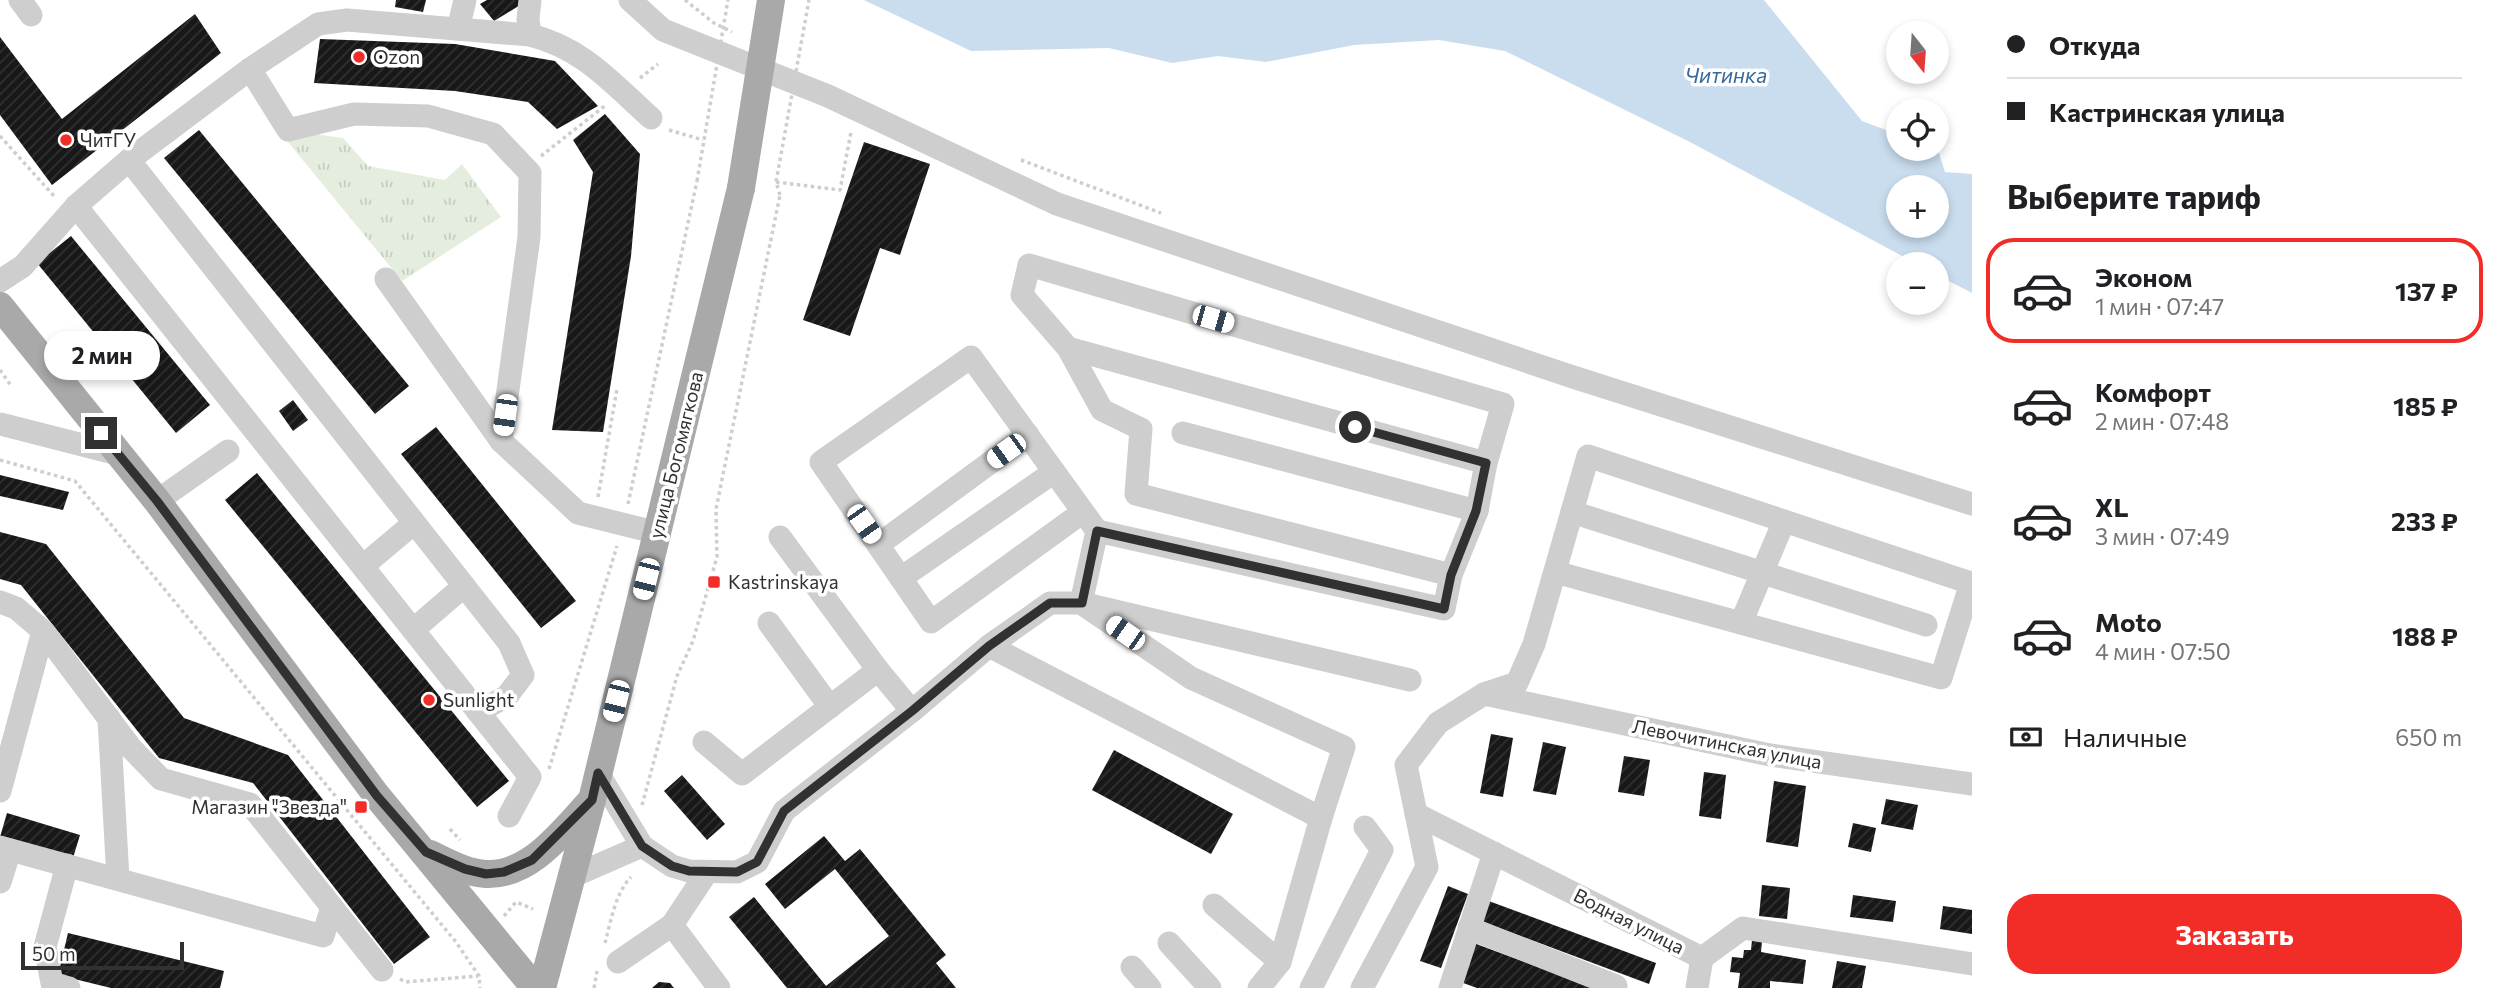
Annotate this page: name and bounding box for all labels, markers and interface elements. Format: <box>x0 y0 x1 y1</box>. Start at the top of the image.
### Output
north arrow <box>1886 21 1950 84</box>
map controls <box>1886 21 1949 315</box>
text: Откуда <box>2049 29 2140 60</box>
place label: Ozon <box>373 45 420 68</box>
marker: Ozon <box>351 49 367 65</box>
water label: Читинка <box>1685 62 1767 87</box>
text: Кастринская улица <box>2049 96 2285 127</box>
button: locate <box>1886 98 1949 161</box>
place label: ЧитГУ <box>80 128 136 151</box>
marker: ЧитГУ <box>58 132 74 148</box>
button: + <box>1886 175 1949 238</box>
text: Выберите тариф <box>2007 176 2261 216</box>
button: − <box>1886 252 1949 315</box>
icon: car <box>2011 259 2074 322</box>
text: Эконом <box>2095 261 2192 292</box>
text: 137 ₽ <box>2395 275 2458 306</box>
text: 1 мин · 07:47 <box>2095 292 2224 320</box>
car <box>1190 303 1237 335</box>
callout: 2 мин <box>43 332 159 380</box>
text: 2 мин <box>71 341 133 369</box>
street label: улица Богомягкова <box>644 369 707 541</box>
icon: car <box>2011 374 2074 437</box>
text: Комфорт <box>2095 376 2211 407</box>
text: 185 ₽ <box>2393 390 2458 421</box>
car <box>492 393 519 437</box>
text: 2 мин · 07:48 <box>2095 407 2229 435</box>
route start <box>1339 411 1371 443</box>
route end <box>85 417 117 449</box>
car <box>983 430 1030 472</box>
icon: car <box>2011 489 2074 552</box>
text: XL <box>2095 491 2129 522</box>
car <box>844 501 885 547</box>
text: 233 ₽ <box>2391 505 2458 536</box>
text: 3 мин · 07:49 <box>2095 522 2230 550</box>
car <box>631 556 662 602</box>
place label: Kastrinskaya <box>728 570 839 593</box>
marker: Kastrinskaya <box>706 574 722 590</box>
icon: car <box>2011 604 2074 667</box>
text: Moto <box>2095 606 2162 637</box>
car <box>1102 612 1149 654</box>
text: 188 ₽ <box>2392 620 2458 651</box>
text: 4 мин · 07:50 <box>2095 637 2231 665</box>
car <box>601 678 632 724</box>
place label: Sunlight <box>443 688 515 711</box>
marker: Sunlight <box>421 692 437 708</box>
street label: Левочитинская улица <box>1630 714 1824 773</box>
icon: cash <box>2007 718 2045 756</box>
text: Наличные <box>2063 721 2187 752</box>
text: 650 m <box>2395 723 2462 751</box>
place label: Магазин "Звезда" <box>191 795 347 818</box>
marker: Магазин "Звезда" <box>353 799 369 815</box>
street label: Водная улица <box>1570 883 1688 958</box>
button: Заказать <box>2007 894 2462 974</box>
scale bar <box>21 939 184 971</box>
text: 50 m <box>32 942 76 965</box>

